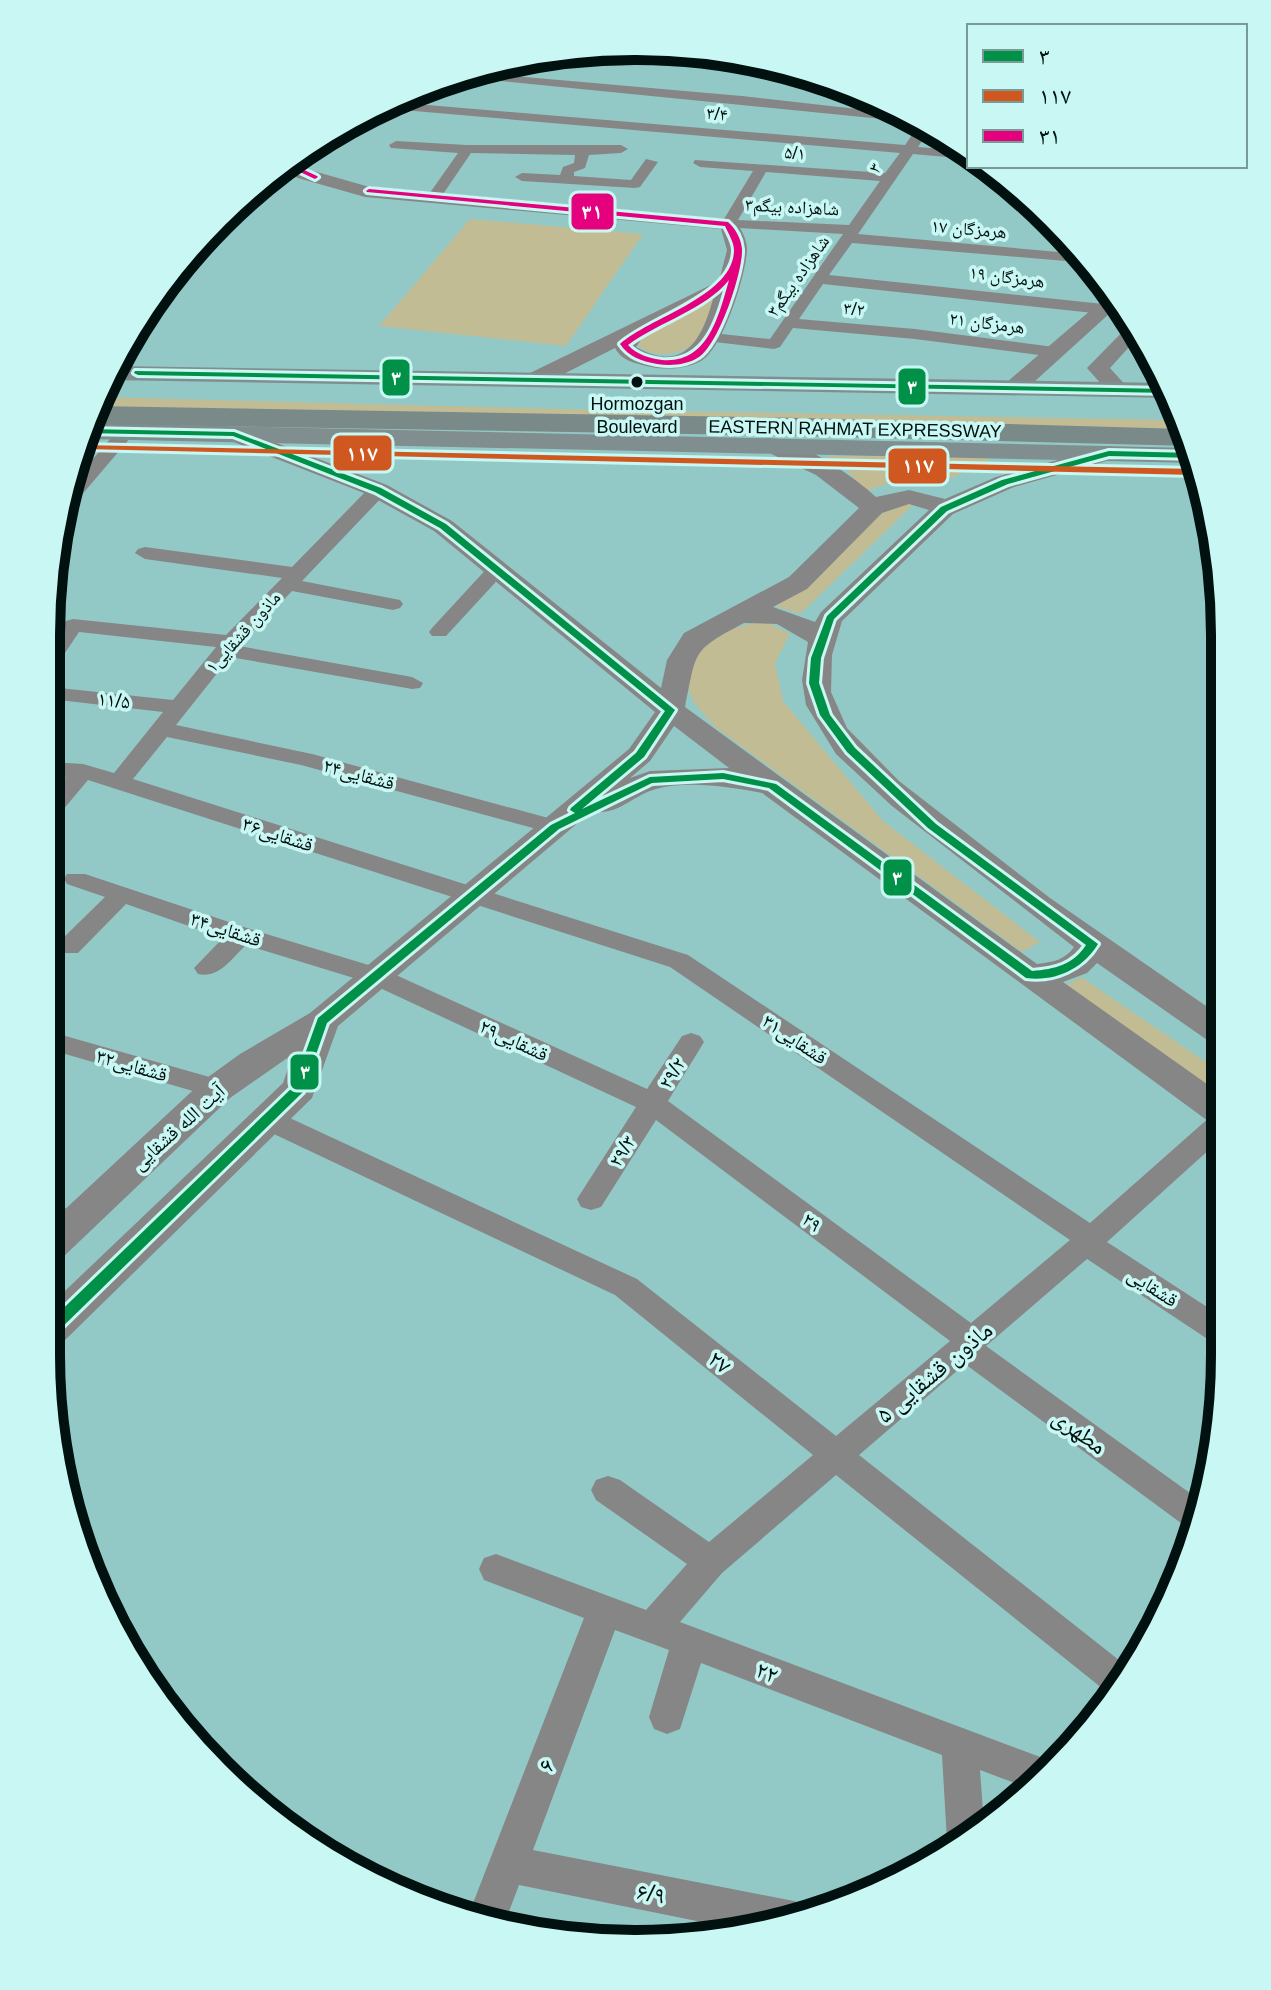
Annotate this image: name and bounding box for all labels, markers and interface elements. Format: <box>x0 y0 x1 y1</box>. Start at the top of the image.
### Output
legend <box>967 24 1247 168</box>
text: ۳ <box>1039 42 1050 69</box>
text: ۱۱۷ <box>1039 82 1072 109</box>
street label: ۳/۴ <box>706 103 728 125</box>
text: ۳۱ <box>1039 122 1061 149</box>
street label: ۵/۱ <box>784 142 806 164</box>
street label: ۳ <box>864 159 886 177</box>
line badge: ۳۱ <box>570 192 615 231</box>
street label: شاهزاده بیگم۳ <box>744 195 840 221</box>
text: ۳۱ <box>581 199 603 224</box>
street label: هرمزگان ۱۷ <box>930 216 1008 243</box>
street label: ۳شاهزاده بیگم <box>763 232 835 321</box>
street label: هرمزگان ۱۹ <box>968 262 1046 293</box>
street label: ۳/۲ <box>843 298 865 320</box>
street label: هرمزگان ۲۱ <box>948 308 1026 339</box>
line badge: ۳ <box>381 358 411 397</box>
text: ۳ <box>391 365 401 390</box>
line badge: ۳ <box>897 367 927 406</box>
marker: Hormozgan Boulevard <box>629 374 645 390</box>
text: ۳ <box>907 374 917 399</box>
place label: Hormozgan Boulevard <box>590 394 684 437</box>
street label: EASTERN RAHMAT EXPRESSWAY <box>708 416 1002 442</box>
line badge: ۱۱۷ <box>332 434 393 472</box>
text: ۱۱۷ <box>346 441 378 466</box>
line badge: ۱۱۷ <box>887 447 948 485</box>
text: ۱۱۷ <box>902 453 934 478</box>
street label: ماذون قشقایی۱ <box>201 587 285 677</box>
street label: ۱۱/۵ <box>97 687 131 713</box>
street label: قشقایی۲۴ <box>321 754 397 795</box>
street label: قشقایی۳۶ <box>240 812 316 857</box>
line badge: ۳ <box>882 858 913 897</box>
text: ۳ <box>892 865 902 890</box>
street label: قشقایی۳۴ <box>188 907 264 952</box>
street label: ۳۱قشقایی <box>758 1009 831 1069</box>
street label: قشقایی۲۹ <box>476 1015 552 1066</box>
street label: قشقایی۳۲ <box>94 1044 170 1087</box>
line badge: ۳ <box>289 1053 320 1091</box>
street label: ۲۹/۲ <box>654 1053 690 1093</box>
text: ۳ <box>300 1059 310 1084</box>
street label: آیت الله قشقایی <box>127 1079 230 1175</box>
street label: ۲۹/۳ <box>604 1131 640 1171</box>
street label: ۲۹ <box>798 1208 826 1236</box>
street label: قشقایی <box>1123 1263 1182 1312</box>
street label: ماذون قشقایی ۵ <box>871 1316 998 1429</box>
street label: ۲۷ <box>703 1345 737 1379</box>
street label: مطهری <box>1047 1403 1112 1460</box>
street label: ۲۲ <box>752 1656 782 1688</box>
street label: ۶ <box>531 1755 561 1775</box>
street label: ۶/۹ <box>635 1877 667 1909</box>

